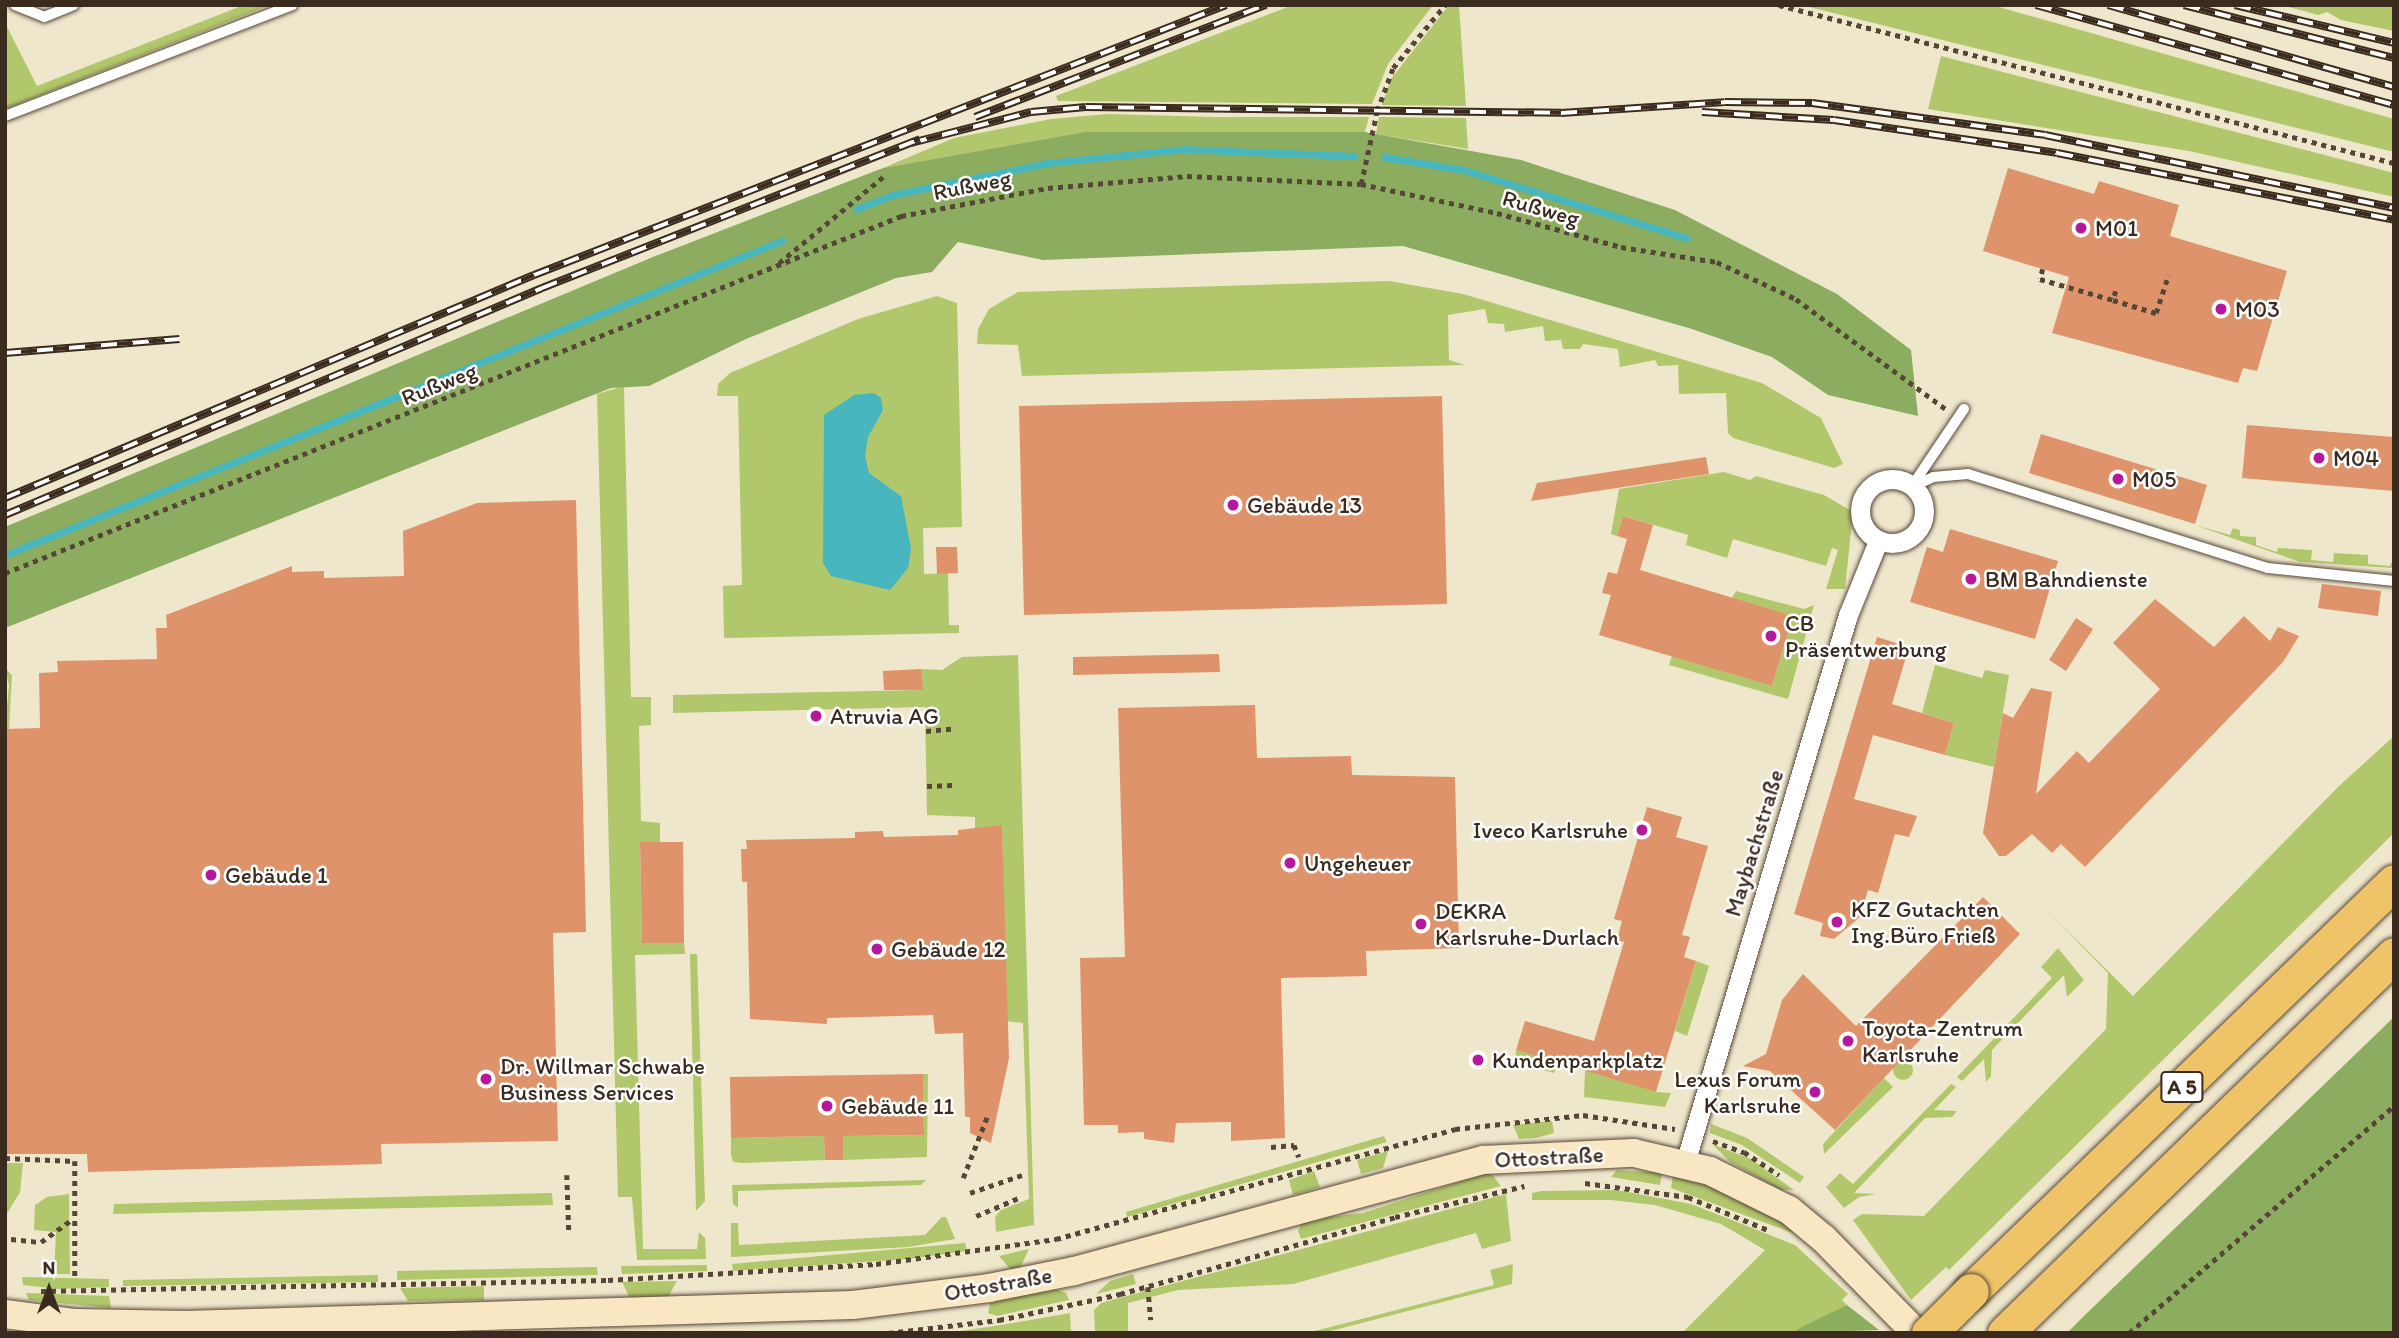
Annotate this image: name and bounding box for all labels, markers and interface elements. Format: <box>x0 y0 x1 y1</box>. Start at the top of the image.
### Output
street label: Rußweg <box>931 164 1013 206</box>
street label: Rußweg <box>1499 184 1583 232</box>
place label: M01 <box>2095 214 2138 242</box>
marker: M01 <box>2073 220 2089 236</box>
place label: M03 <box>2235 295 2280 323</box>
marker: M03 <box>2213 301 2229 317</box>
street label: Rußweg <box>397 356 481 412</box>
place label: M04 <box>2333 444 2379 472</box>
marker: M04 <box>2311 450 2327 466</box>
place label: M05 <box>2132 465 2176 493</box>
marker: M05 <box>2110 471 2126 487</box>
place label: Gebäude 13 <box>1247 491 1362 519</box>
marker: Gebäude 13 <box>1225 497 1241 513</box>
place label: BM Bahndienste <box>1985 565 2147 593</box>
marker: BM Bahndienste <box>1963 571 1979 587</box>
place label: CB Präsentwerbung <box>1785 609 1947 663</box>
marker: CB Präsentwerbung <box>1763 628 1779 644</box>
place label: Atruvia AG <box>830 702 939 730</box>
marker: Atruvia AG <box>808 708 824 724</box>
street label: Maybachstraße <box>1719 766 1789 920</box>
place label: Iveco Karlsruhe <box>1473 816 1628 844</box>
marker: Iveco Karlsruhe <box>1634 822 1650 838</box>
place label: Ungeheuer <box>1304 849 1411 877</box>
marker: Ungeheuer <box>1282 855 1298 871</box>
place label: Gebäude 1 <box>225 861 328 889</box>
marker: Gebäude 1 <box>203 867 219 883</box>
place label: KFZ Gutachten Ing.Büro Frieß <box>1851 895 1999 949</box>
place label: DEKRA Karlsruhe-Durlach <box>1435 897 1619 951</box>
marker: KFZ Gutachten Ing.Büro Frieß <box>1829 914 1845 930</box>
marker: DEKRA Karlsruhe-Durlach <box>1413 916 1429 932</box>
place label: Gebäude 12 <box>891 935 1006 963</box>
marker: Gebäude 12 <box>869 941 885 957</box>
place label: Toyota-Zentrum Karlsruhe <box>1862 1014 2023 1068</box>
marker: Toyota-Zentrum Karlsruhe <box>1840 1033 1856 1049</box>
place label: Kundenparkplatz <box>1492 1046 1663 1074</box>
place label: Dr. Willmar Schwabe Business Services <box>500 1052 705 1106</box>
marker: Kundenparkplatz <box>1470 1052 1486 1068</box>
place label: Lexus Forum Karlsruhe <box>1676 1065 1801 1119</box>
road number: A 5 <box>2159 1070 2205 1104</box>
marker: Dr. Willmar Schwabe Business Services <box>478 1071 494 1087</box>
marker: Lexus Forum Karlsruhe <box>1807 1084 1823 1100</box>
place label: Gebäude 11 <box>841 1092 954 1120</box>
marker: Gebäude 11 <box>819 1098 835 1114</box>
street label: Ottostraße <box>1494 1140 1604 1174</box>
north arrow <box>14 1254 84 1324</box>
text: N <box>43 1256 55 1279</box>
street label: Ottostraße <box>942 1261 1054 1307</box>

